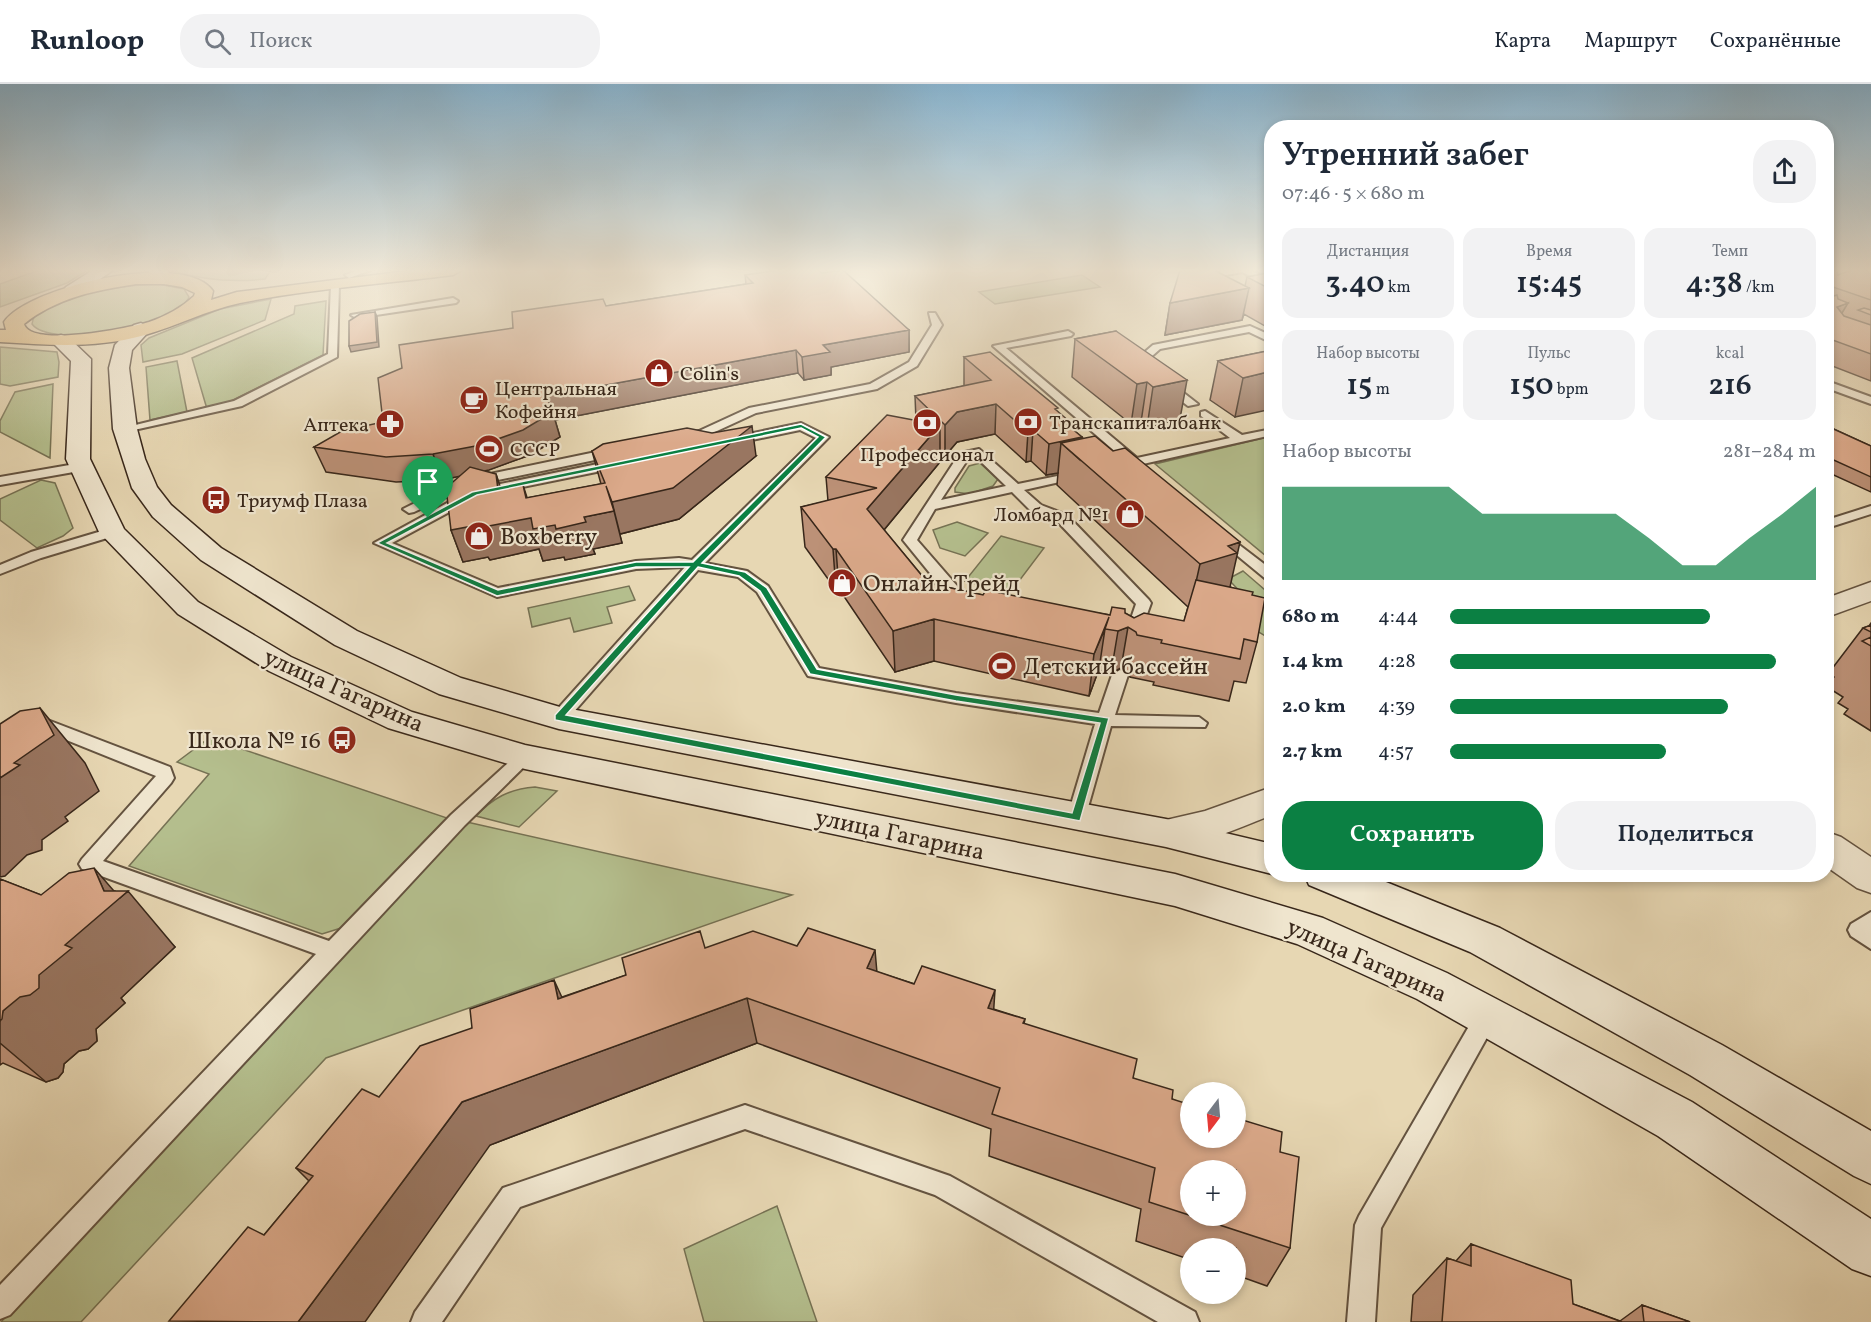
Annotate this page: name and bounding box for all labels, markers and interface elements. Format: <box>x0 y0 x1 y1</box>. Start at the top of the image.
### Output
search box <box>180 14 600 68</box>
text: Runloop <box>30 22 144 61</box>
icon: search <box>201 25 234 58</box>
text: Поиск <box>249 26 312 57</box>
text: Карта <box>1494 27 1551 56</box>
text: Маршрут <box>1584 27 1677 56</box>
text: Сохранённые <box>1710 27 1841 56</box>
text: Утренний забег <box>1282 134 1529 180</box>
button: share <box>1753 140 1816 203</box>
text: 07:46 · 5 × 680 m <box>1282 180 1425 208</box>
text: Дистанция <box>1327 241 1409 263</box>
text: Время <box>1526 241 1572 263</box>
text: Темп <box>1712 241 1748 263</box>
text: 3.40 <box>1325 263 1384 305</box>
text: 15:45 <box>1516 263 1582 305</box>
text: 4:38 <box>1685 263 1743 305</box>
text: km <box>1384 277 1411 299</box>
text: /km <box>1743 277 1775 299</box>
text: Набор высоты <box>1316 343 1420 365</box>
text: Пульс <box>1527 343 1571 365</box>
text: kcal <box>1716 343 1744 365</box>
shop icon: Colin's <box>643 357 675 389</box>
place label: Colin's <box>680 361 739 389</box>
text: 15 <box>1346 365 1372 407</box>
text: 150 <box>1509 365 1553 407</box>
text: 216 <box>1708 365 1752 407</box>
place label: Центральная Кофейня <box>495 376 617 427</box>
text: m <box>1372 379 1390 401</box>
text: bpm <box>1553 379 1589 401</box>
cafe icon: Центральная Кофейня <box>458 384 490 416</box>
bank icon: Транскапиталбанк <box>1012 406 1044 438</box>
bank icon: Профессионал <box>911 407 943 439</box>
pharmacy icon: Аптека <box>374 408 406 440</box>
place label: Транскапиталбанк <box>1049 410 1221 438</box>
place label: Аптека <box>303 412 369 440</box>
sports icon: СССР <box>473 433 505 465</box>
place label: СССР <box>510 437 560 465</box>
text: Набор высоты <box>1282 438 1412 466</box>
text: 281–284 m <box>1723 438 1816 466</box>
place label: Профессионал <box>860 442 994 470</box>
pin <box>402 456 453 518</box>
icon: arrive <box>411 465 444 498</box>
bus stop icon: Триумф Плаза <box>200 484 232 516</box>
place label: Триумф Плаза <box>237 488 368 516</box>
shop icon: Ломбард №1 <box>1114 498 1146 530</box>
place label: Ломбард №1 <box>994 502 1109 530</box>
shop icon: Boxberry <box>463 520 495 552</box>
place label: Boxberry <box>500 521 597 555</box>
shop icon: Онлайн Трейд <box>826 567 858 599</box>
place label: Онлайн Трейд <box>863 568 1020 602</box>
text: 680 m <box>1282 603 1340 631</box>
text: 4:44 <box>1378 603 1419 631</box>
street label: улица Гагарина <box>258 641 429 742</box>
text: 1.4 km <box>1282 648 1343 676</box>
text: 4:28 <box>1378 648 1416 676</box>
sports icon: Детский бассейн <box>986 650 1018 682</box>
place label: Детский бассейн <box>1023 651 1208 685</box>
text: 2.0 km <box>1282 693 1346 721</box>
text: 4:39 <box>1378 693 1415 721</box>
bus stop icon: Школа № 16 <box>326 724 358 756</box>
place label: Школа № 16 <box>187 725 321 759</box>
text: 2.7 km <box>1282 738 1343 766</box>
text: 4:57 <box>1378 738 1414 766</box>
street label: улица Гагарина <box>812 801 987 870</box>
button: Сохранить <box>1282 801 1543 870</box>
button: Поделиться <box>1555 801 1816 870</box>
street label: улица Гагарина <box>1281 911 1452 1012</box>
north arrow <box>1180 1082 1246 1148</box>
map controls <box>1180 1082 1246 1304</box>
button: + <box>1180 1160 1246 1226</box>
button: − <box>1180 1238 1246 1304</box>

